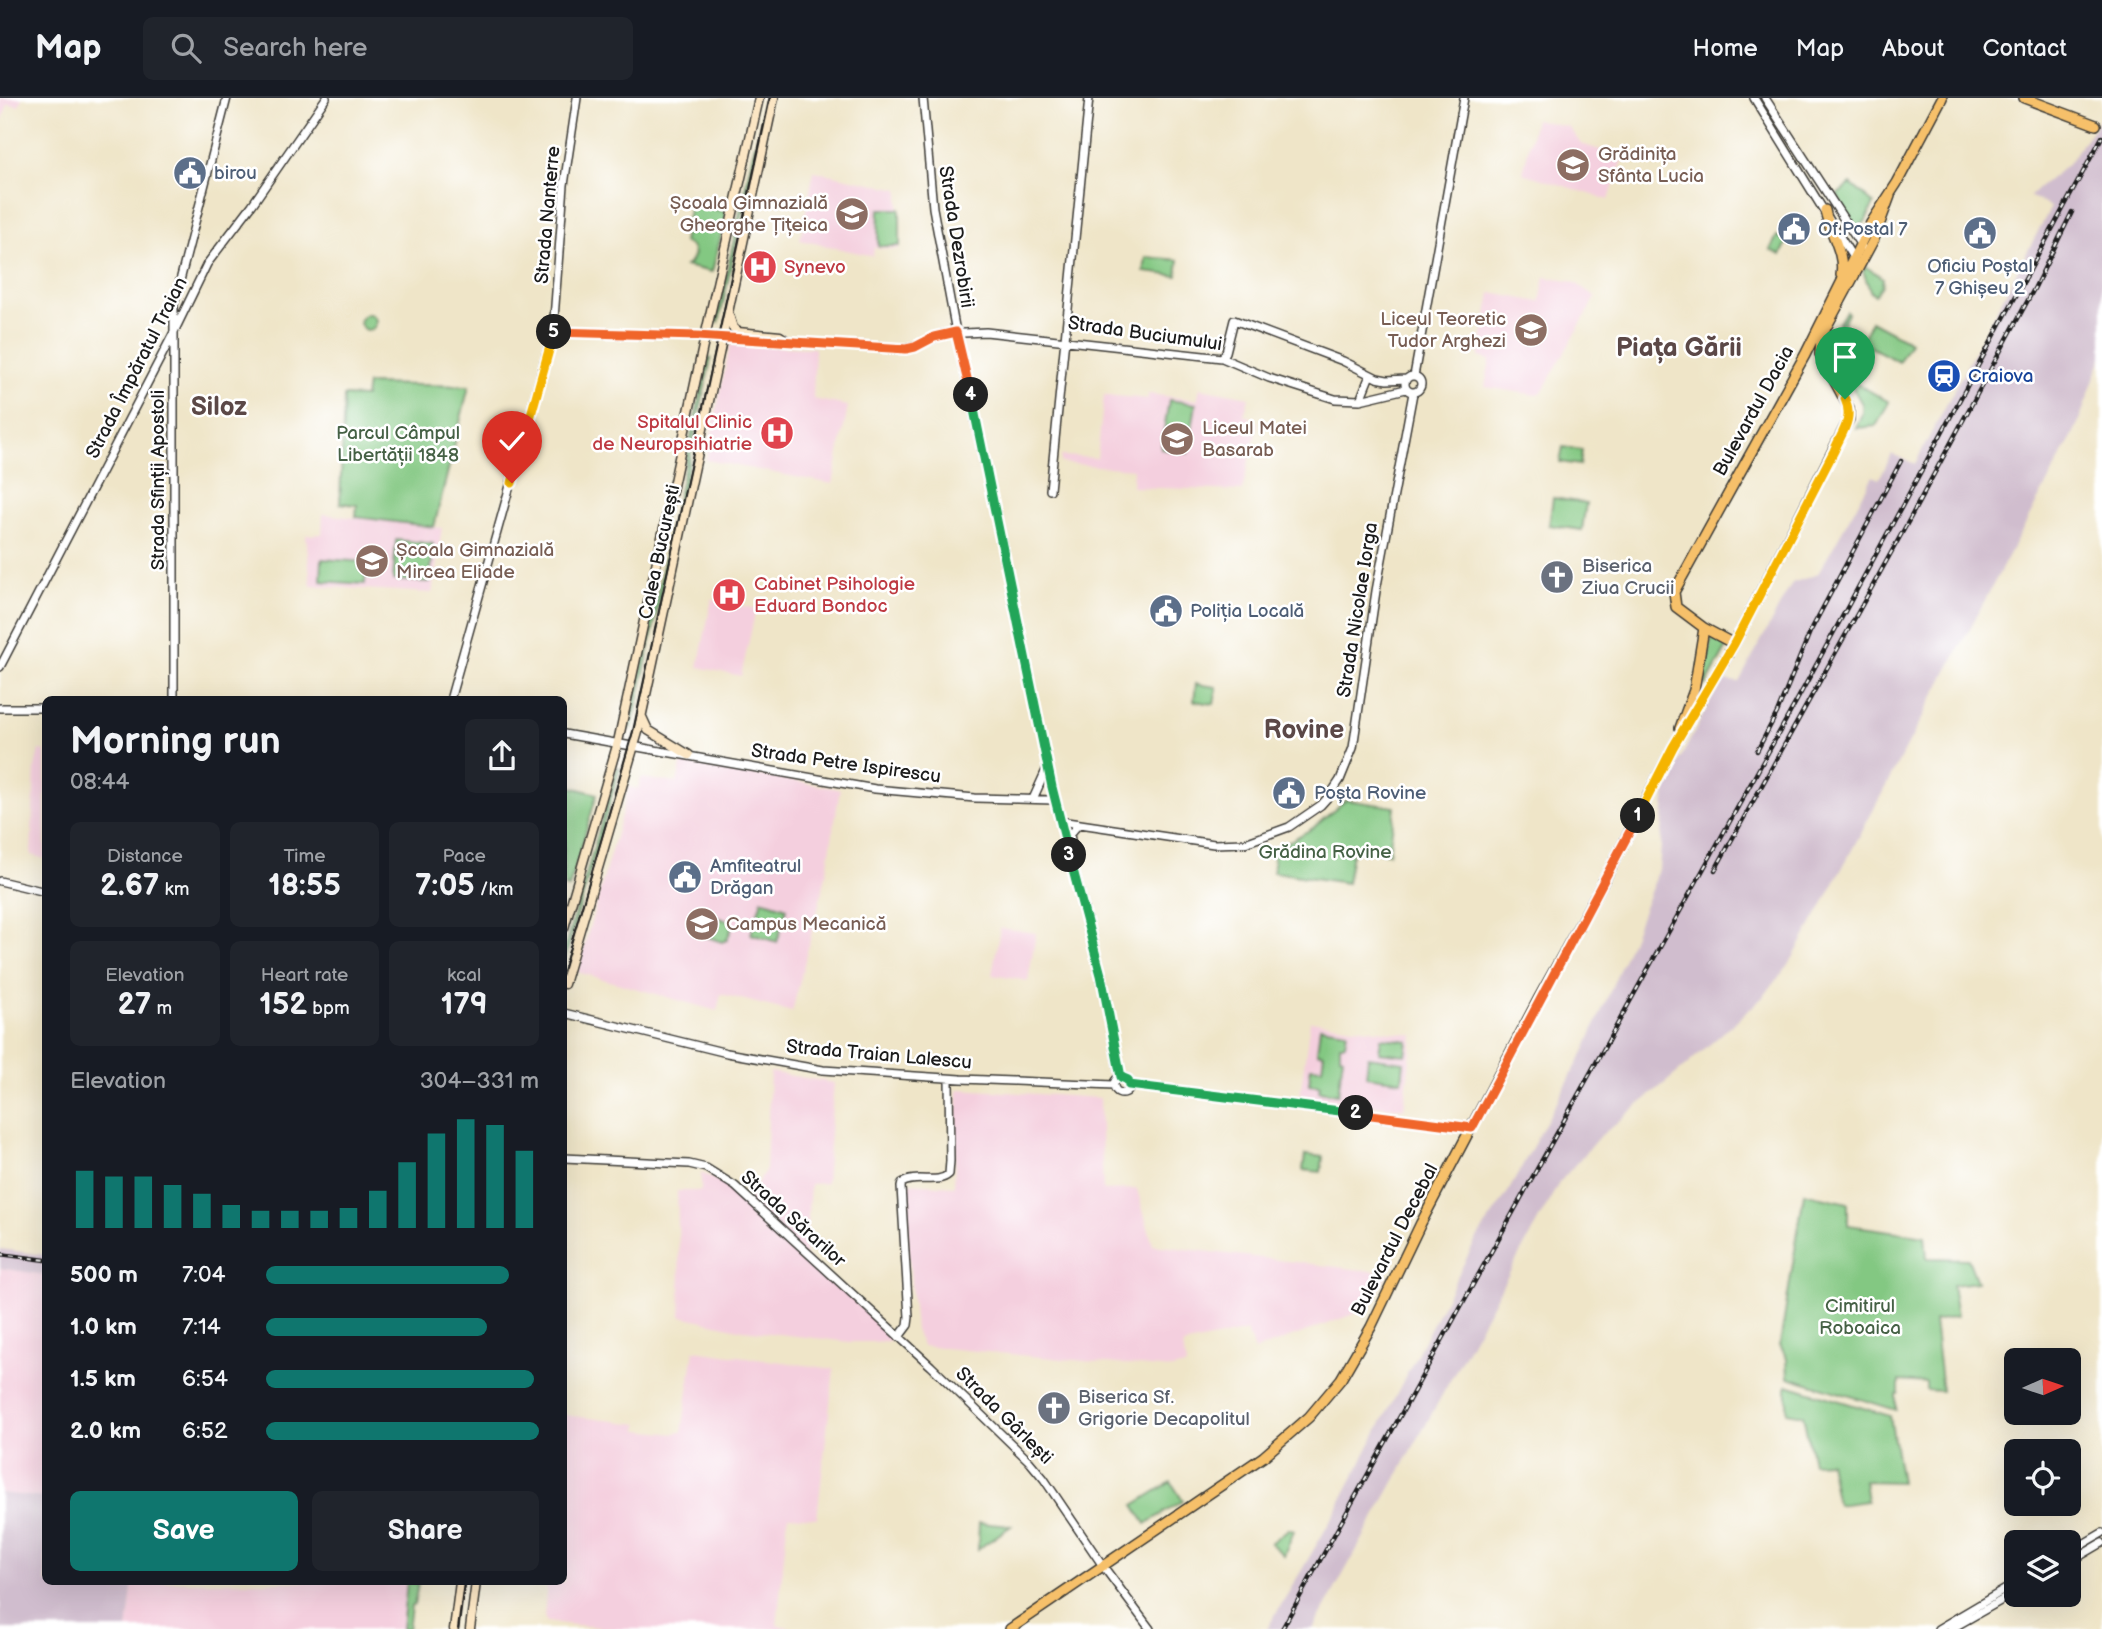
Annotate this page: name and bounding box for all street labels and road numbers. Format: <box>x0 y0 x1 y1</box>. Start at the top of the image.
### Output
street label: Strada Nanterre <box>531 145 565 285</box>
street label: Strada Dezrobirii <box>933 164 979 310</box>
street label: Strada Împăratul Traian <box>80 273 193 462</box>
street label: Strada Buciumului <box>1066 312 1224 356</box>
street label: Bulevardul Dacia <box>1709 342 1799 480</box>
street label: Strada Sfinții Apostoli <box>147 390 170 570</box>
street label: Calea București <box>634 482 686 622</box>
street label: Strada Nicolae Iorga <box>1333 521 1383 699</box>
street label: Strada Petre Ispirescu <box>750 739 942 789</box>
street label: Strada Traian Lalescu <box>785 1035 973 1075</box>
street label: Bulevardul Decebal <box>1347 1160 1443 1320</box>
street label: Strada Sărarilor <box>736 1166 851 1273</box>
street label: Strada Gârlești <box>951 1363 1057 1469</box>

